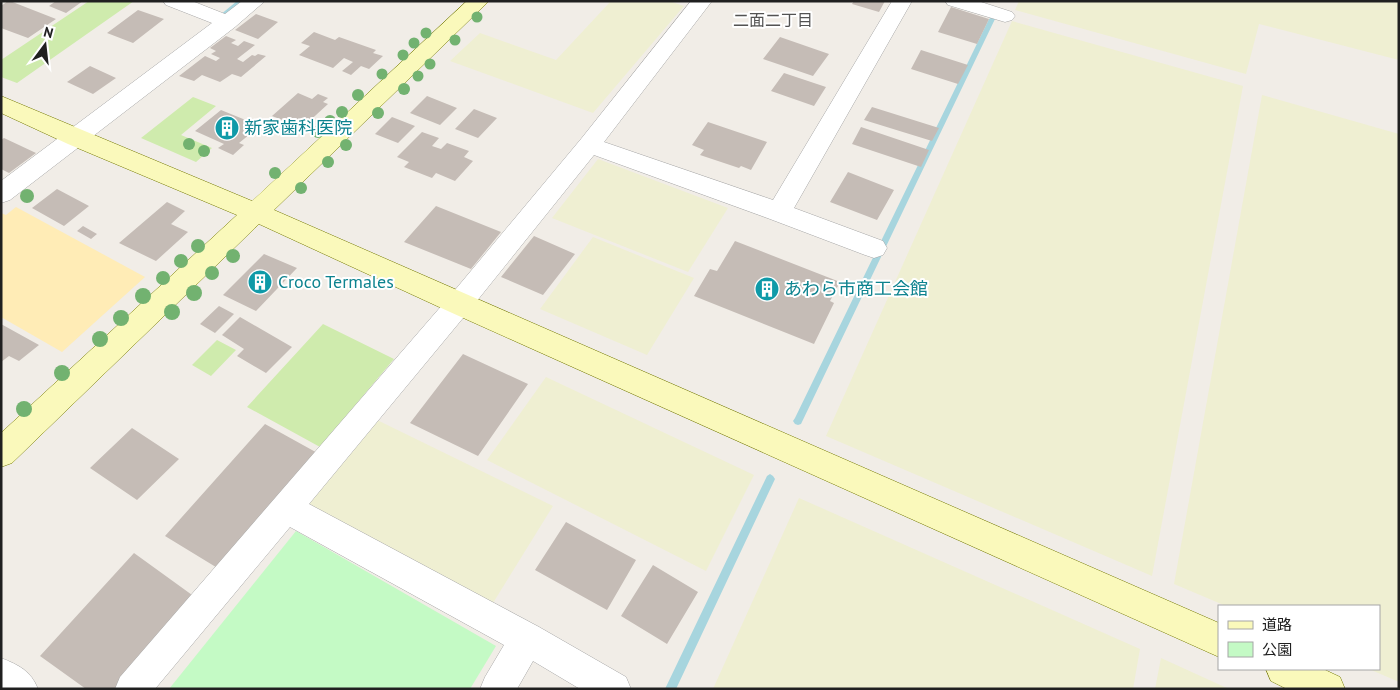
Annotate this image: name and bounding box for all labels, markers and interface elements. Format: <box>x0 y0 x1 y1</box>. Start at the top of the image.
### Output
district label: 二面二丁目 <box>733 10 813 30</box>
north arrow <box>20 20 70 70</box>
text: N <box>42 23 55 42</box>
building icon: 新家歯科医院 <box>214 115 240 141</box>
place label: 新家歯科医院 <box>244 116 352 139</box>
building icon: Croco Termales <box>247 269 273 295</box>
place label: Croco Termales <box>278 270 394 293</box>
building icon: あわら市商工会館 <box>754 276 780 302</box>
place label: あわら市商工会館 <box>784 277 928 300</box>
legend <box>1218 605 1380 670</box>
text: 道路 <box>1262 615 1292 634</box>
text: 公園 <box>1262 640 1292 659</box>

